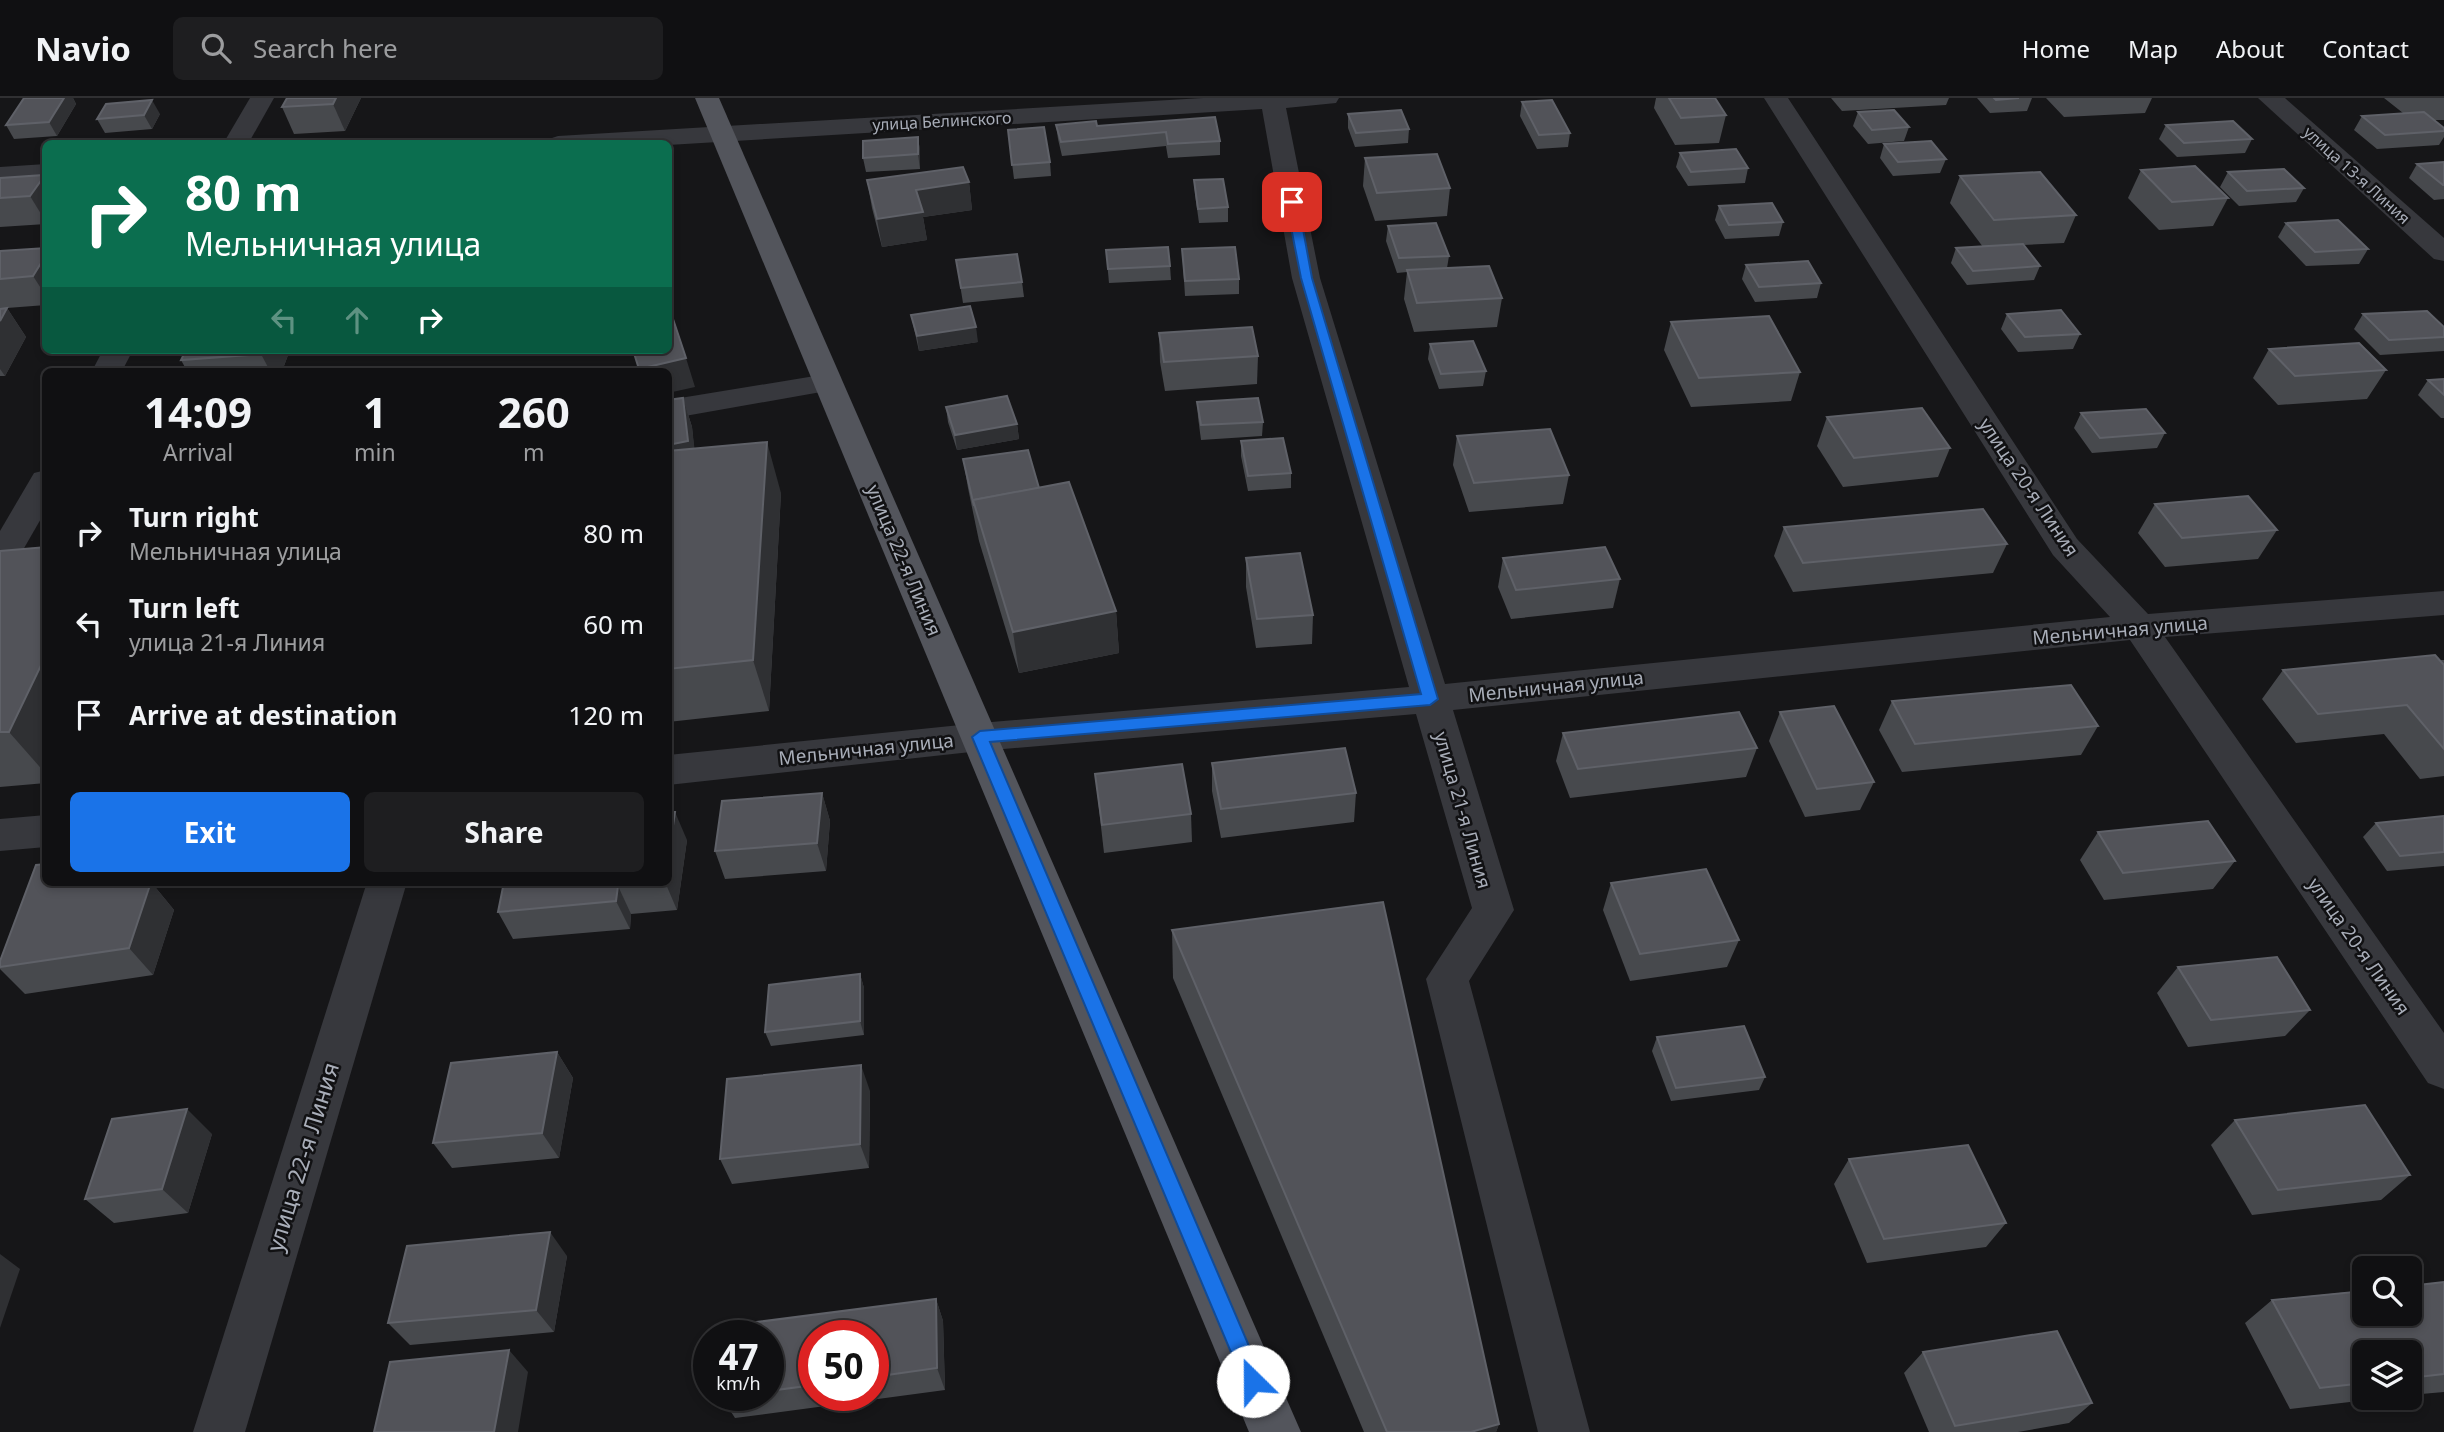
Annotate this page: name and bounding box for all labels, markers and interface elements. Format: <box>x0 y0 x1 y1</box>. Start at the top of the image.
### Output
search box <box>173 17 663 80</box>
text: Navio <box>35 26 131 71</box>
icon: search <box>197 29 235 67</box>
text: Search here <box>253 30 398 66</box>
text: Home <box>2022 32 2090 65</box>
text: Map <box>2128 32 2178 65</box>
text: About <box>2216 32 2284 65</box>
text: Contact <box>2322 32 2409 65</box>
street label: улица Белинского <box>872 106 1012 136</box>
street label: улица 13-я Линия <box>2299 121 2415 229</box>
text: 80 m <box>185 159 302 225</box>
icon: right <box>70 168 161 259</box>
pin <box>1262 172 1322 232</box>
icon: arrive <box>1273 183 1311 221</box>
text: Мельничная улица <box>185 222 481 265</box>
icon: left <box>265 301 303 339</box>
icon: ahead <box>338 301 376 339</box>
icon: right <box>411 301 449 339</box>
text: 14:09 <box>144 383 252 440</box>
text: 1 <box>363 383 387 440</box>
text: 260 <box>498 383 570 440</box>
street label: улица 20-я Линия <box>1973 413 2085 561</box>
text: Arrival <box>163 436 233 468</box>
text: min <box>354 436 396 468</box>
text: m <box>523 436 545 468</box>
street label: улица 22-я Линия <box>860 480 948 640</box>
text: Turn right <box>129 499 259 535</box>
icon: right <box>70 514 108 552</box>
text: 80 m <box>583 515 644 551</box>
text: Мельничная улица <box>129 535 342 567</box>
text: Turn left <box>129 590 240 626</box>
icon: left <box>70 605 108 643</box>
text: 60 m <box>583 606 644 642</box>
street label: Мельничная улица <box>2031 609 2209 651</box>
text: улица 21-я Линия <box>129 626 325 658</box>
street label: Мельничная улица <box>1467 664 1645 708</box>
icon: arrive <box>70 696 108 734</box>
text: Arrive at destination <box>129 697 398 733</box>
text: 120 m <box>568 697 644 733</box>
street label: Мельничная улица <box>777 727 955 771</box>
street label: улица 21-я Линия <box>1428 729 1498 891</box>
button: Exit <box>70 792 350 872</box>
button: Share <box>364 792 644 872</box>
street label: улица 20-я Линия <box>2302 872 2416 1020</box>
street label: улица 22-я Линия <box>258 1058 346 1255</box>
map controls <box>2352 1256 2422 1410</box>
button: search <box>2352 1256 2422 1326</box>
speed limit sign: 50 <box>798 1320 889 1411</box>
text: 47 <box>718 1333 759 1380</box>
button: layers <box>2352 1340 2422 1410</box>
position arrow <box>1216 1344 1290 1418</box>
text: km/h <box>716 1371 761 1395</box>

